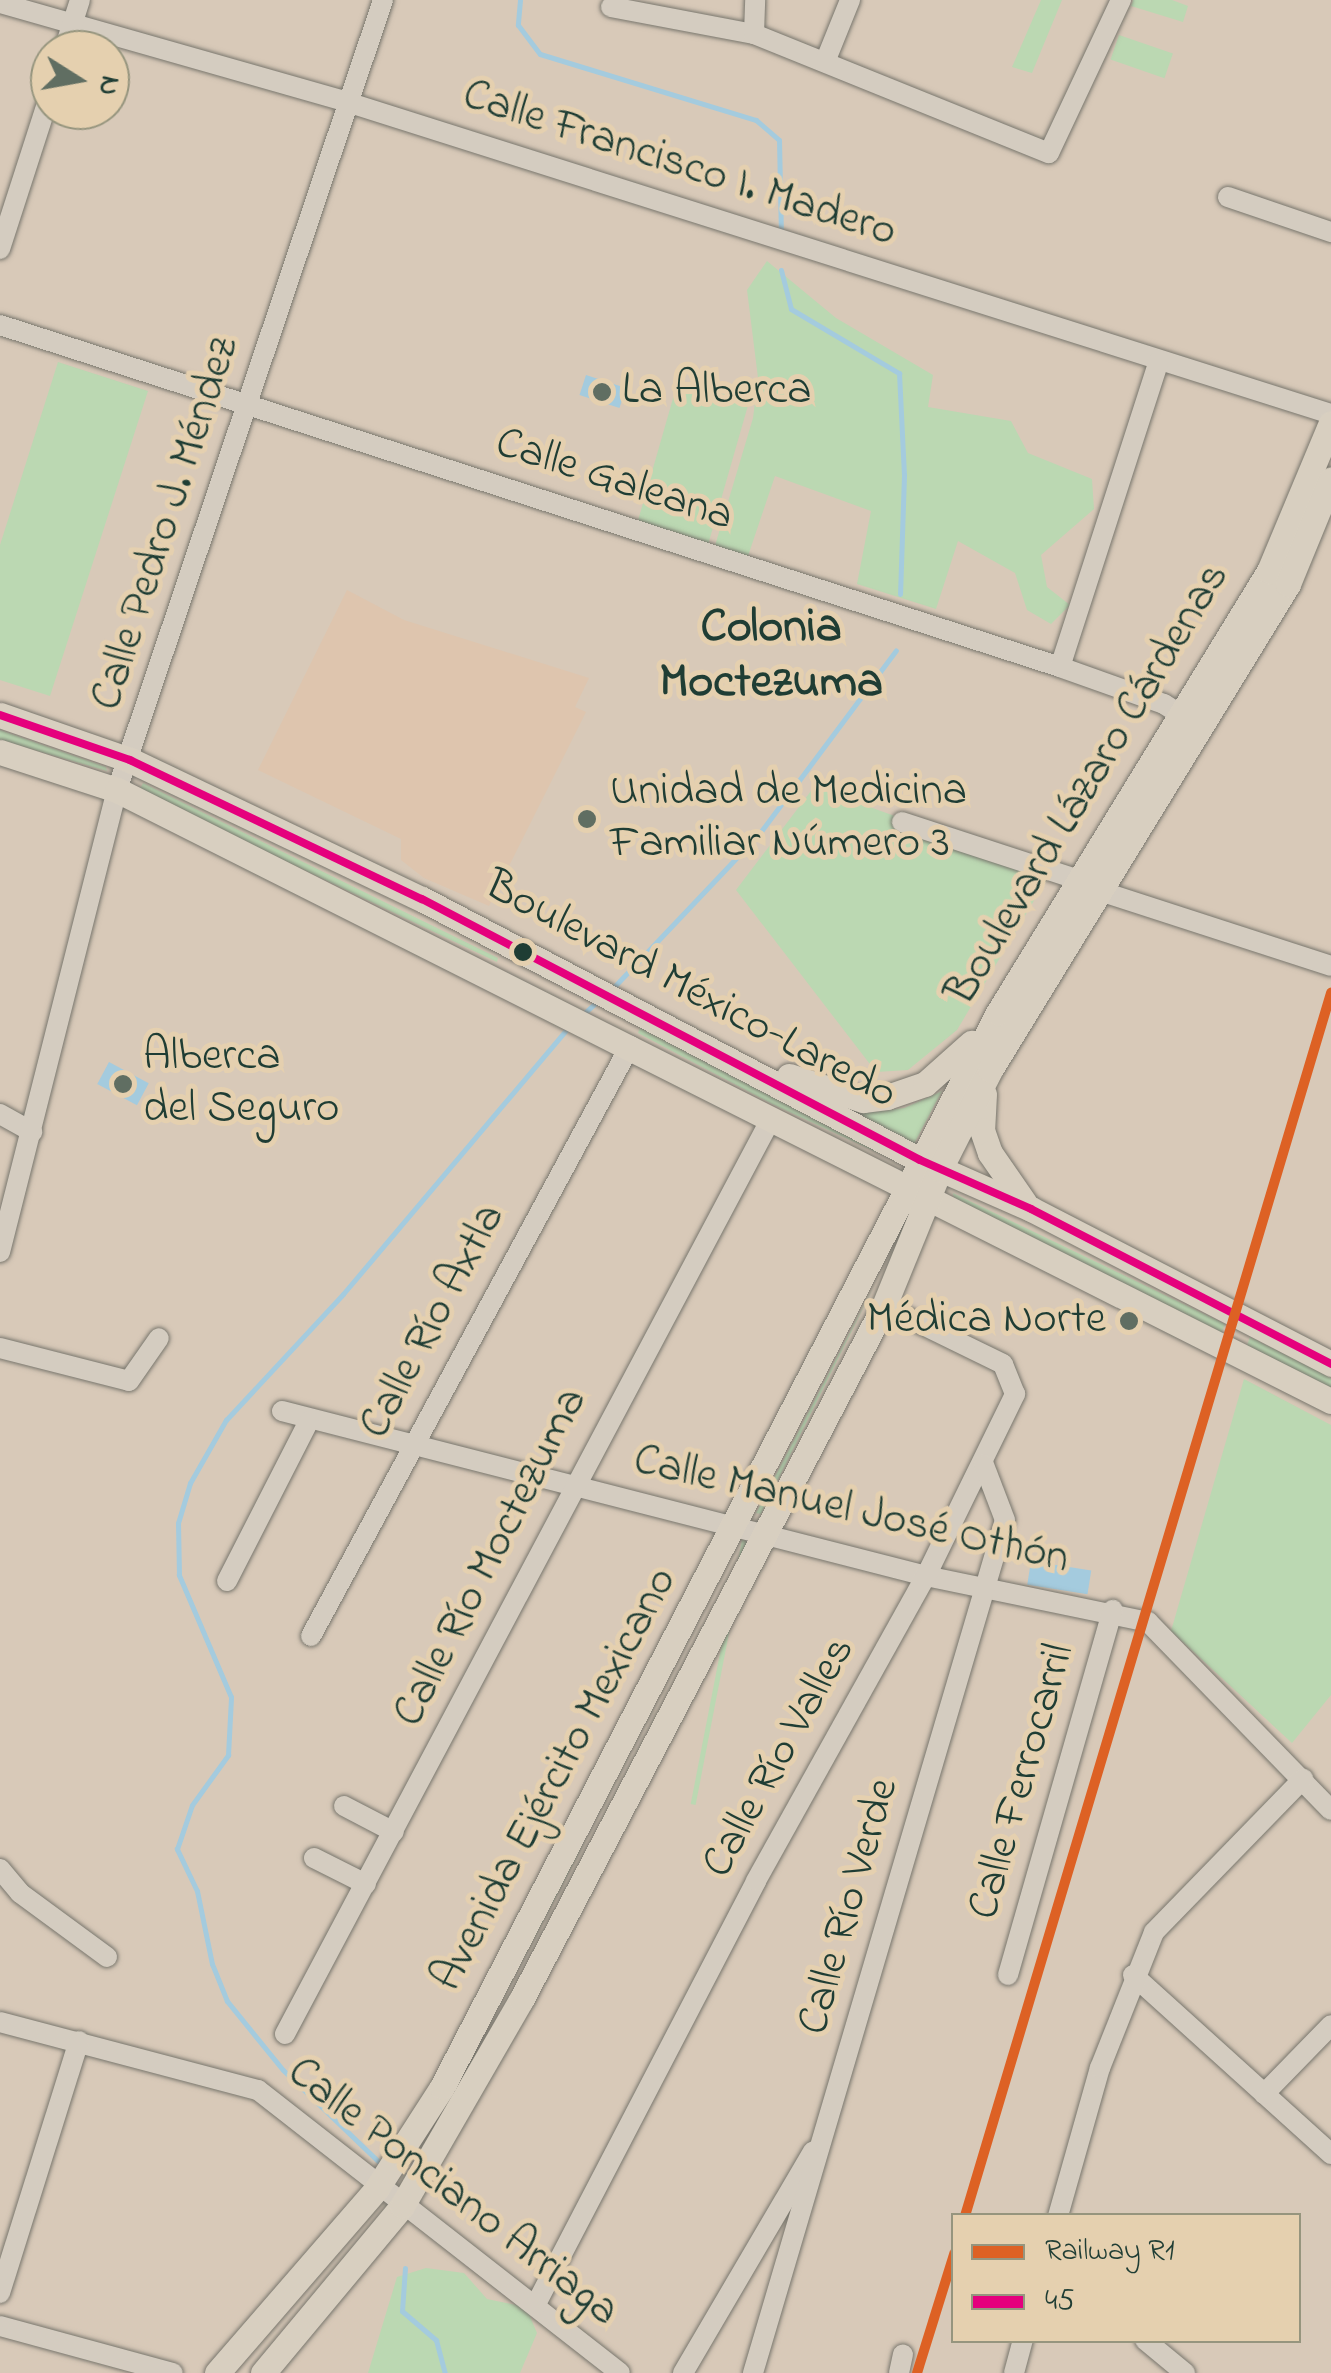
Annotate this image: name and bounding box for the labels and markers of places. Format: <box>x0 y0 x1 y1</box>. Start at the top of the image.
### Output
place label: La Alberca <box>622 365 812 419</box>
marker: La Alberca <box>591 381 613 403</box>
place label: Unidad de Medicina Familiar Número 3 <box>610 766 967 872</box>
marker: Unidad de Medicina Familiar Número 3 <box>574 806 600 832</box>
unlabelled marker <box>513 942 533 962</box>
place label: Alberca del Seguro <box>143 1031 340 1137</box>
marker: Alberca del Seguro <box>112 1073 134 1095</box>
place label: Médica Norte <box>867 1294 1106 1348</box>
marker: Médica Norte <box>1116 1308 1142 1334</box>

